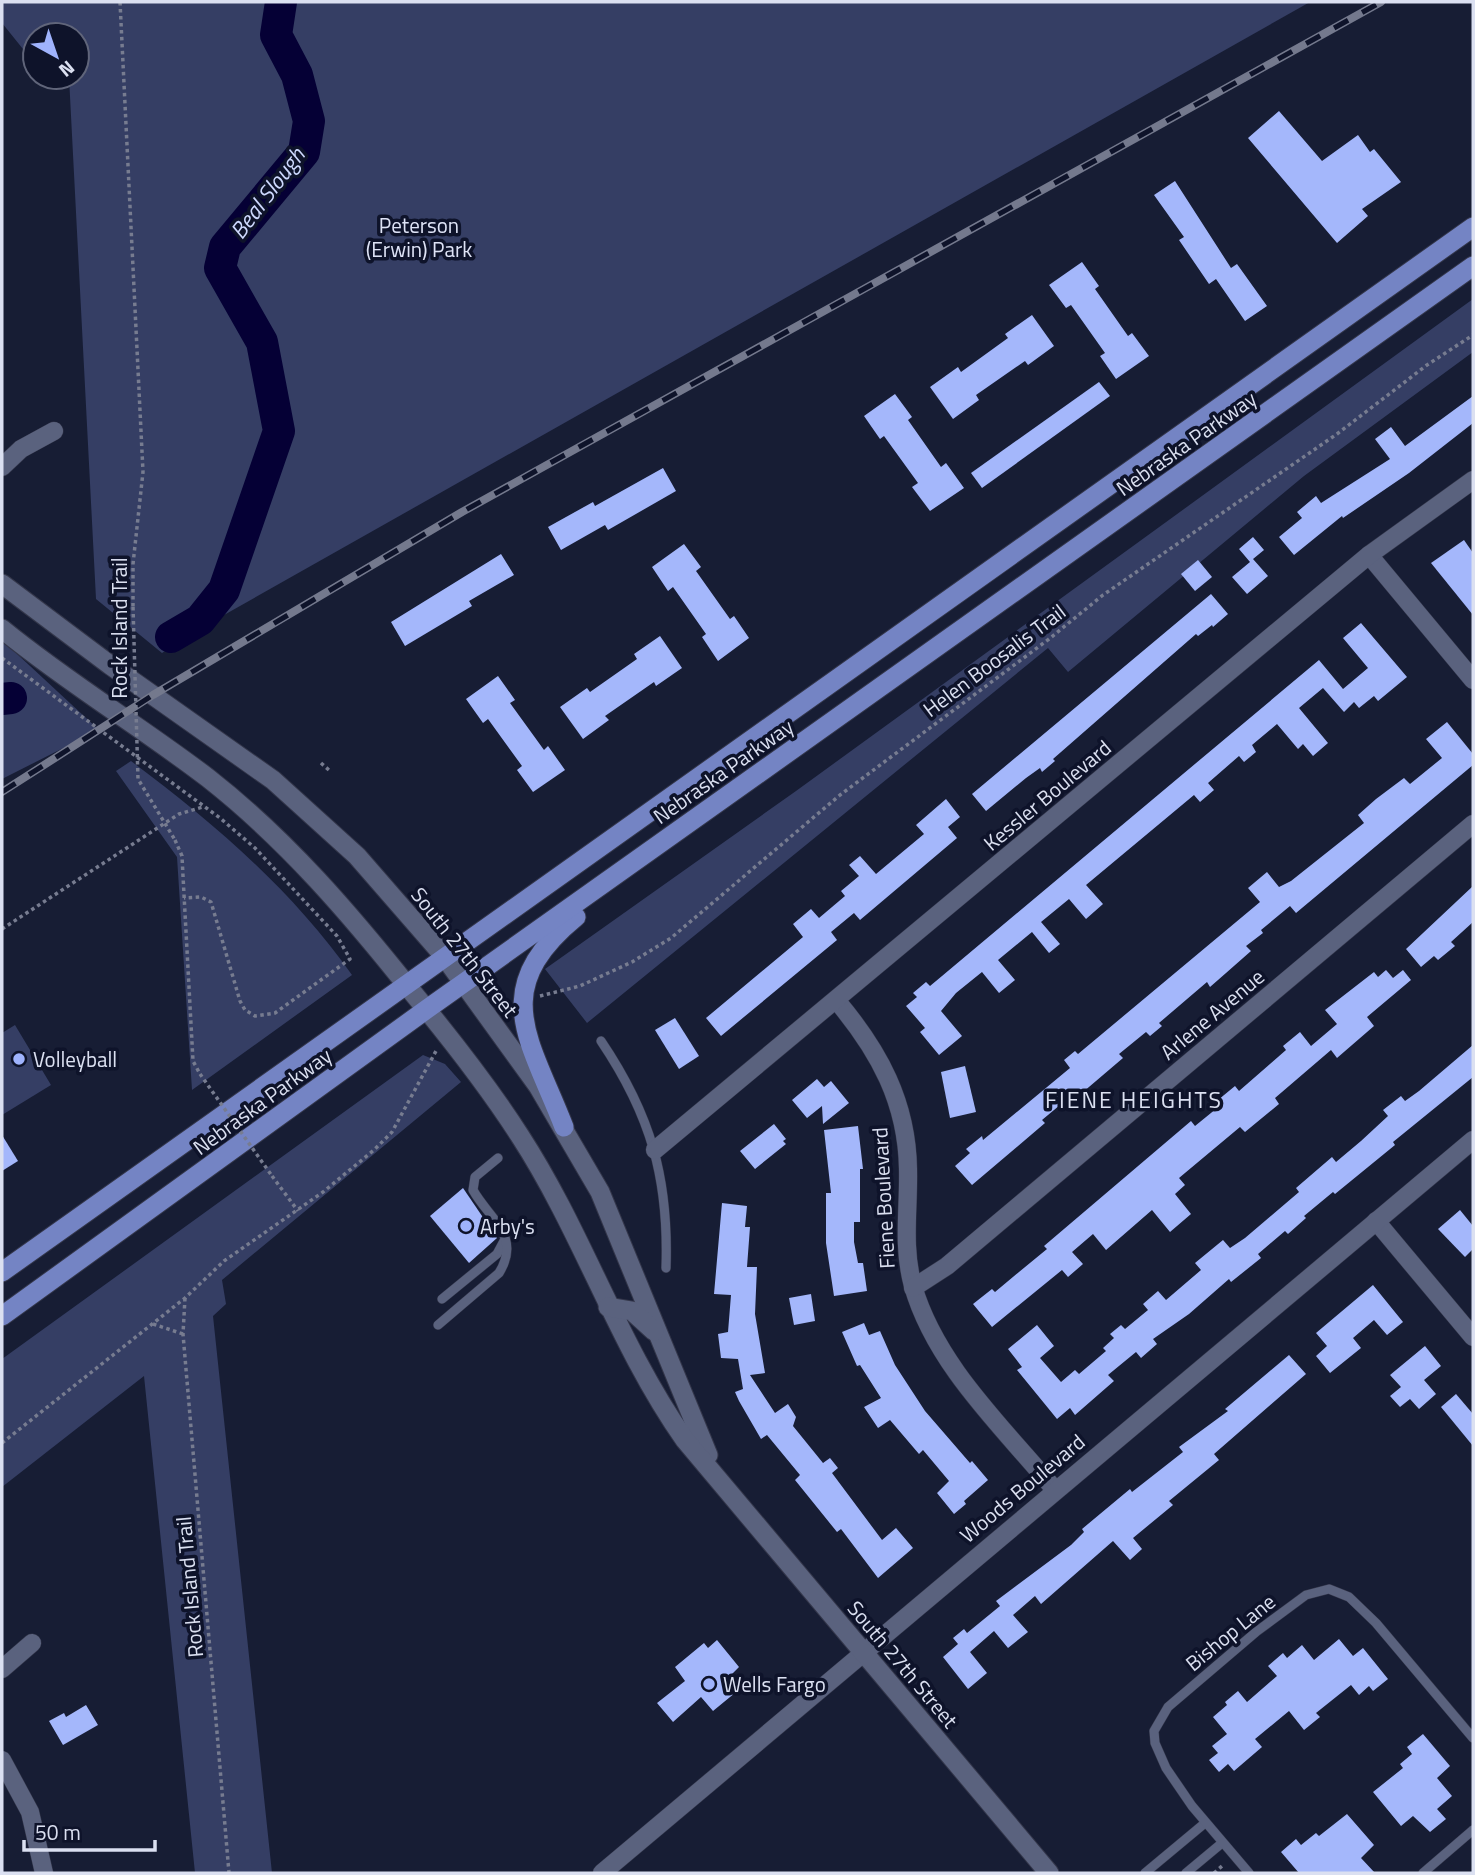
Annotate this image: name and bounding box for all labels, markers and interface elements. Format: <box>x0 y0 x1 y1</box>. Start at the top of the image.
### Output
north arrow <box>21 21 91 91</box>
text: N <box>53 54 82 85</box>
water label: Beal Slough <box>221 139 313 246</box>
park label: Peterson (Erwin) Park <box>366 209 472 265</box>
street label: Nebraska Parkway <box>1109 383 1263 503</box>
street label: Rock Island Trail <box>103 557 135 699</box>
street label: Helen Boosalis Trail <box>916 596 1072 724</box>
street label: Nebraska Parkway <box>646 711 800 831</box>
street label: Kessler Boulevard <box>976 732 1118 858</box>
street label: South 27th Street <box>404 880 527 1025</box>
street label: Arlene Avenue <box>1153 961 1271 1067</box>
street label: Nebraska Parkway <box>186 1040 338 1162</box>
place label: Volleyball <box>33 1043 117 1075</box>
marker: Volleyball <box>11 1051 27 1067</box>
district label: FIENE HEIGHTS <box>1045 1082 1223 1117</box>
street label: Fiene Boulevard <box>863 1126 903 1270</box>
place label: Arby's <box>480 1210 535 1242</box>
marker: Arby's <box>458 1218 474 1234</box>
street label: Woods Boulevard <box>952 1426 1092 1550</box>
street label: Rock Island Trail <box>167 1515 211 1659</box>
street label: Bishop Lane <box>1178 1586 1282 1678</box>
street label: South 27th Street <box>840 1593 966 1735</box>
place label: Wells Fargo <box>723 1668 826 1700</box>
marker: Wells Fargo <box>701 1676 717 1692</box>
scale bar <box>24 1808 156 1852</box>
text: 50 m <box>35 1816 81 1848</box>

